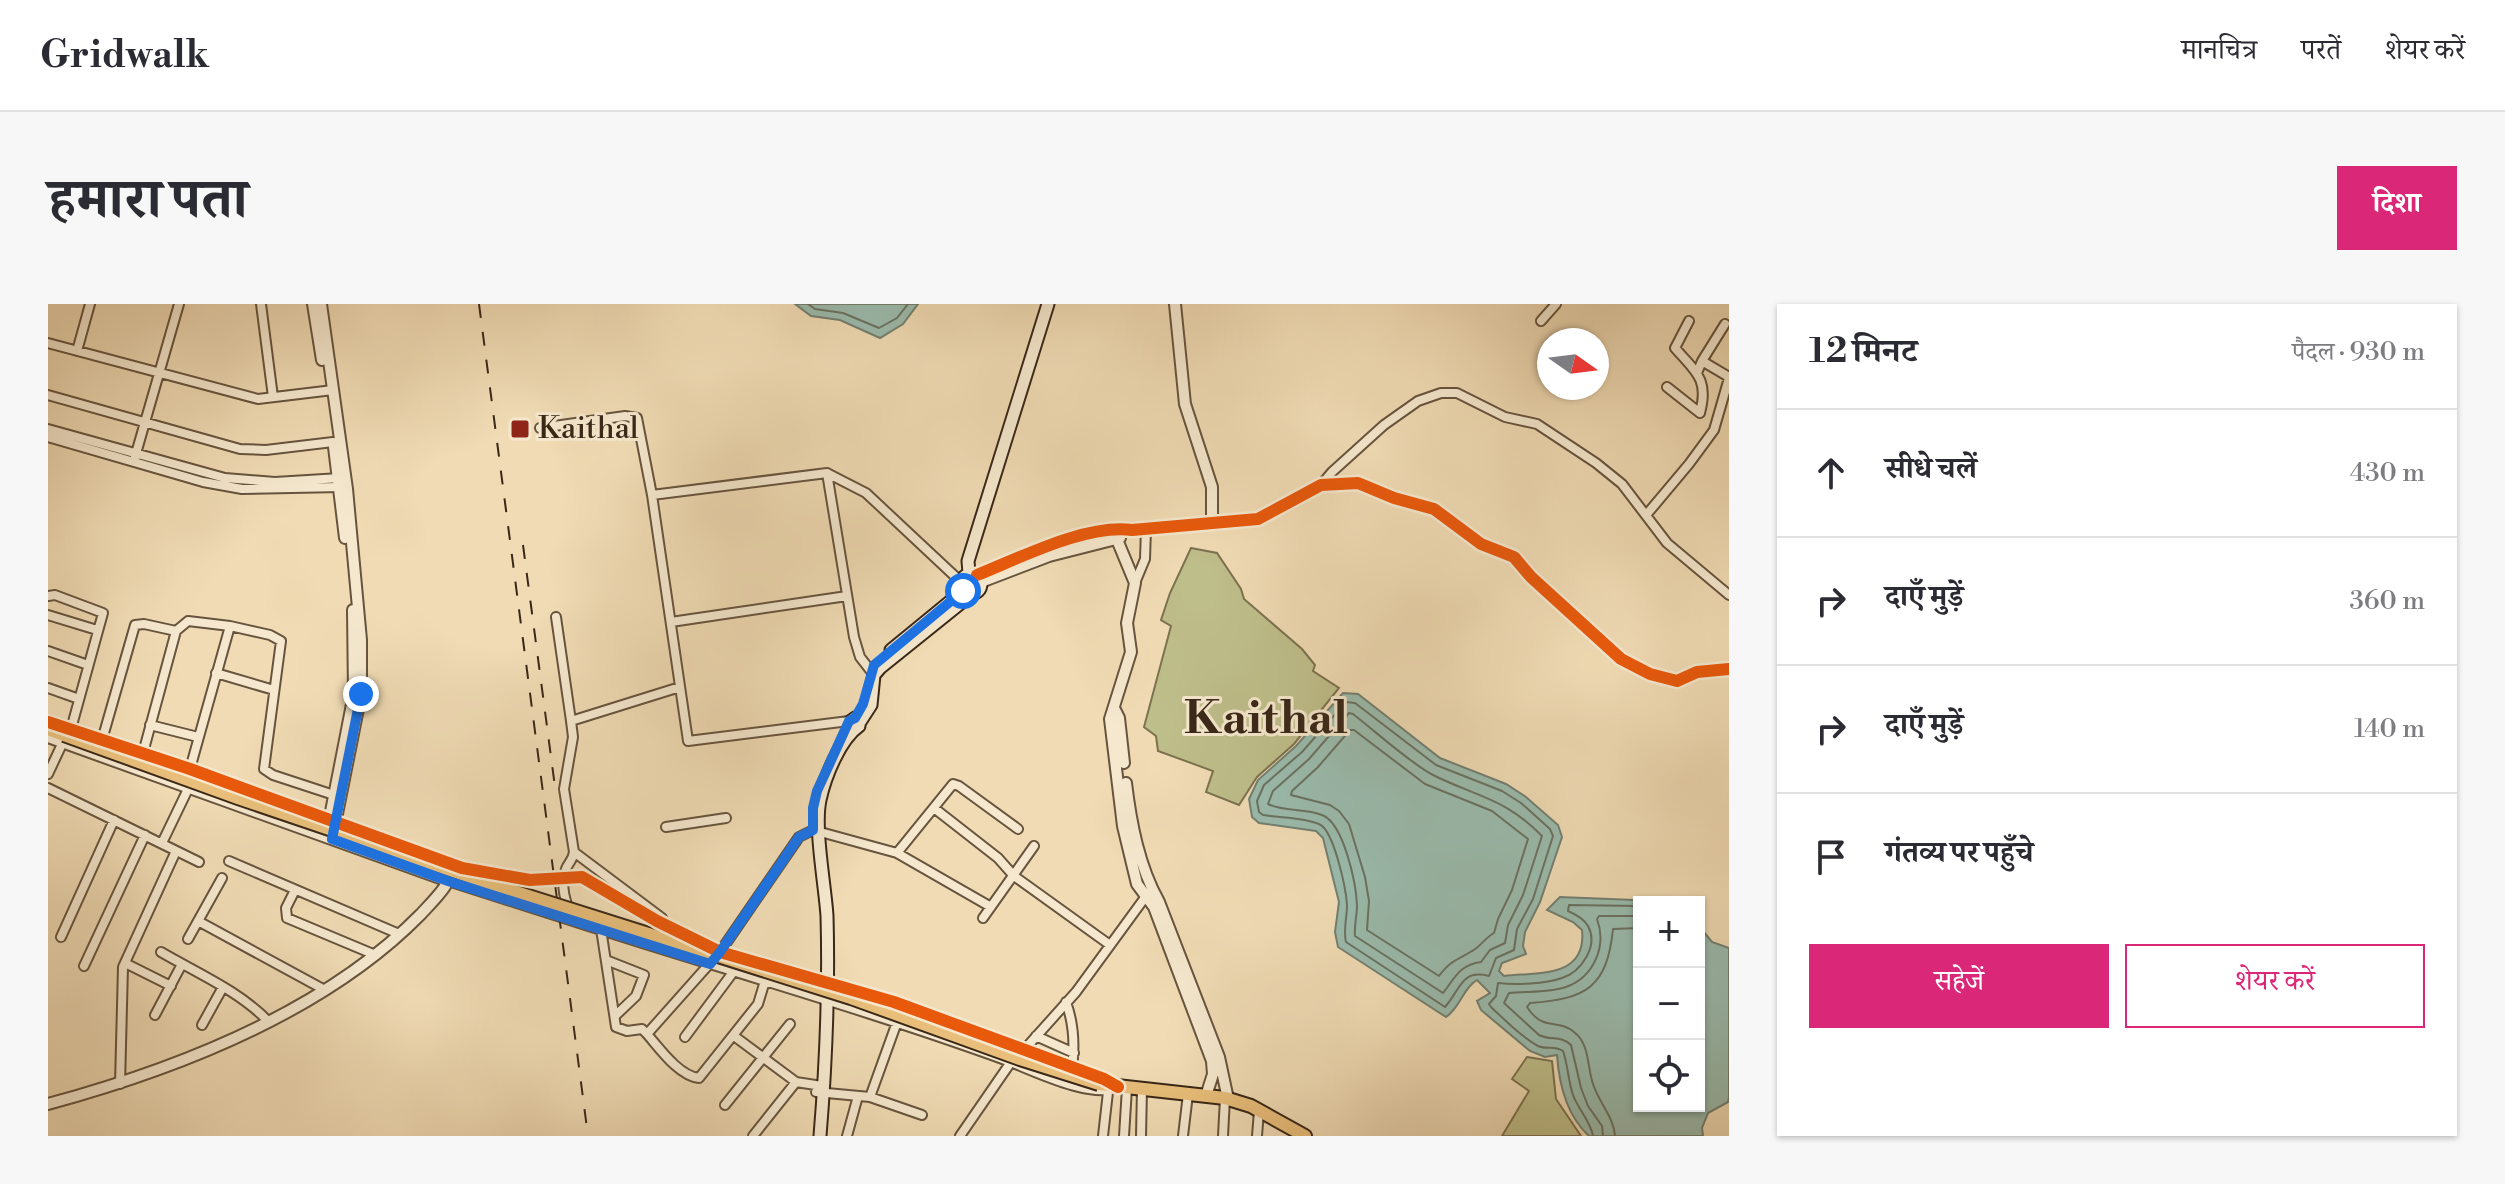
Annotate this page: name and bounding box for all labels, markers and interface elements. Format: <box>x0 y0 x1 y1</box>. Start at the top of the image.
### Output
text: Gridwalk <box>40 32 209 79</box>
text: मानचित्र <box>2181 33 2257 68</box>
text: परतें <box>2301 33 2341 68</box>
text: शेयर करें <box>2385 33 2465 68</box>
text: हमारा पता <box>48 165 248 235</box>
button: दिशा <box>2337 166 2457 250</box>
north arrow <box>1537 328 1609 400</box>
text: 12 मिनट <box>1809 331 1917 373</box>
text: पैदल · 930 m <box>2292 336 2425 368</box>
place label: Kaithal <box>538 410 639 448</box>
marker: Kaithal <box>509 418 531 440</box>
text: सीधे चलें <box>1885 450 1977 488</box>
icon: ahead <box>1809 451 1853 495</box>
text: 430 m <box>2350 457 2425 489</box>
route start <box>945 573 981 609</box>
text: दाएँ मुड़ें <box>1885 578 1963 616</box>
icon: right <box>1809 579 1853 623</box>
text: 360 m <box>2350 585 2425 617</box>
route end <box>343 676 379 712</box>
district label: Kaithal <box>1184 690 1348 748</box>
text: दाएँ मुड़ें <box>1885 706 1963 744</box>
icon: right <box>1809 707 1853 751</box>
text: 140 m <box>2354 713 2425 745</box>
text: गंतव्य पर पहुँचे <box>1885 834 2033 872</box>
icon: arrive <box>1809 835 1853 879</box>
map controls <box>1633 896 1705 1112</box>
button: + <box>1633 896 1705 968</box>
button: सहेजें <box>1809 944 2109 1028</box>
button: शेयर करें <box>2125 944 2425 1028</box>
button: − <box>1633 968 1705 1040</box>
button: locate <box>1633 1040 1705 1112</box>

